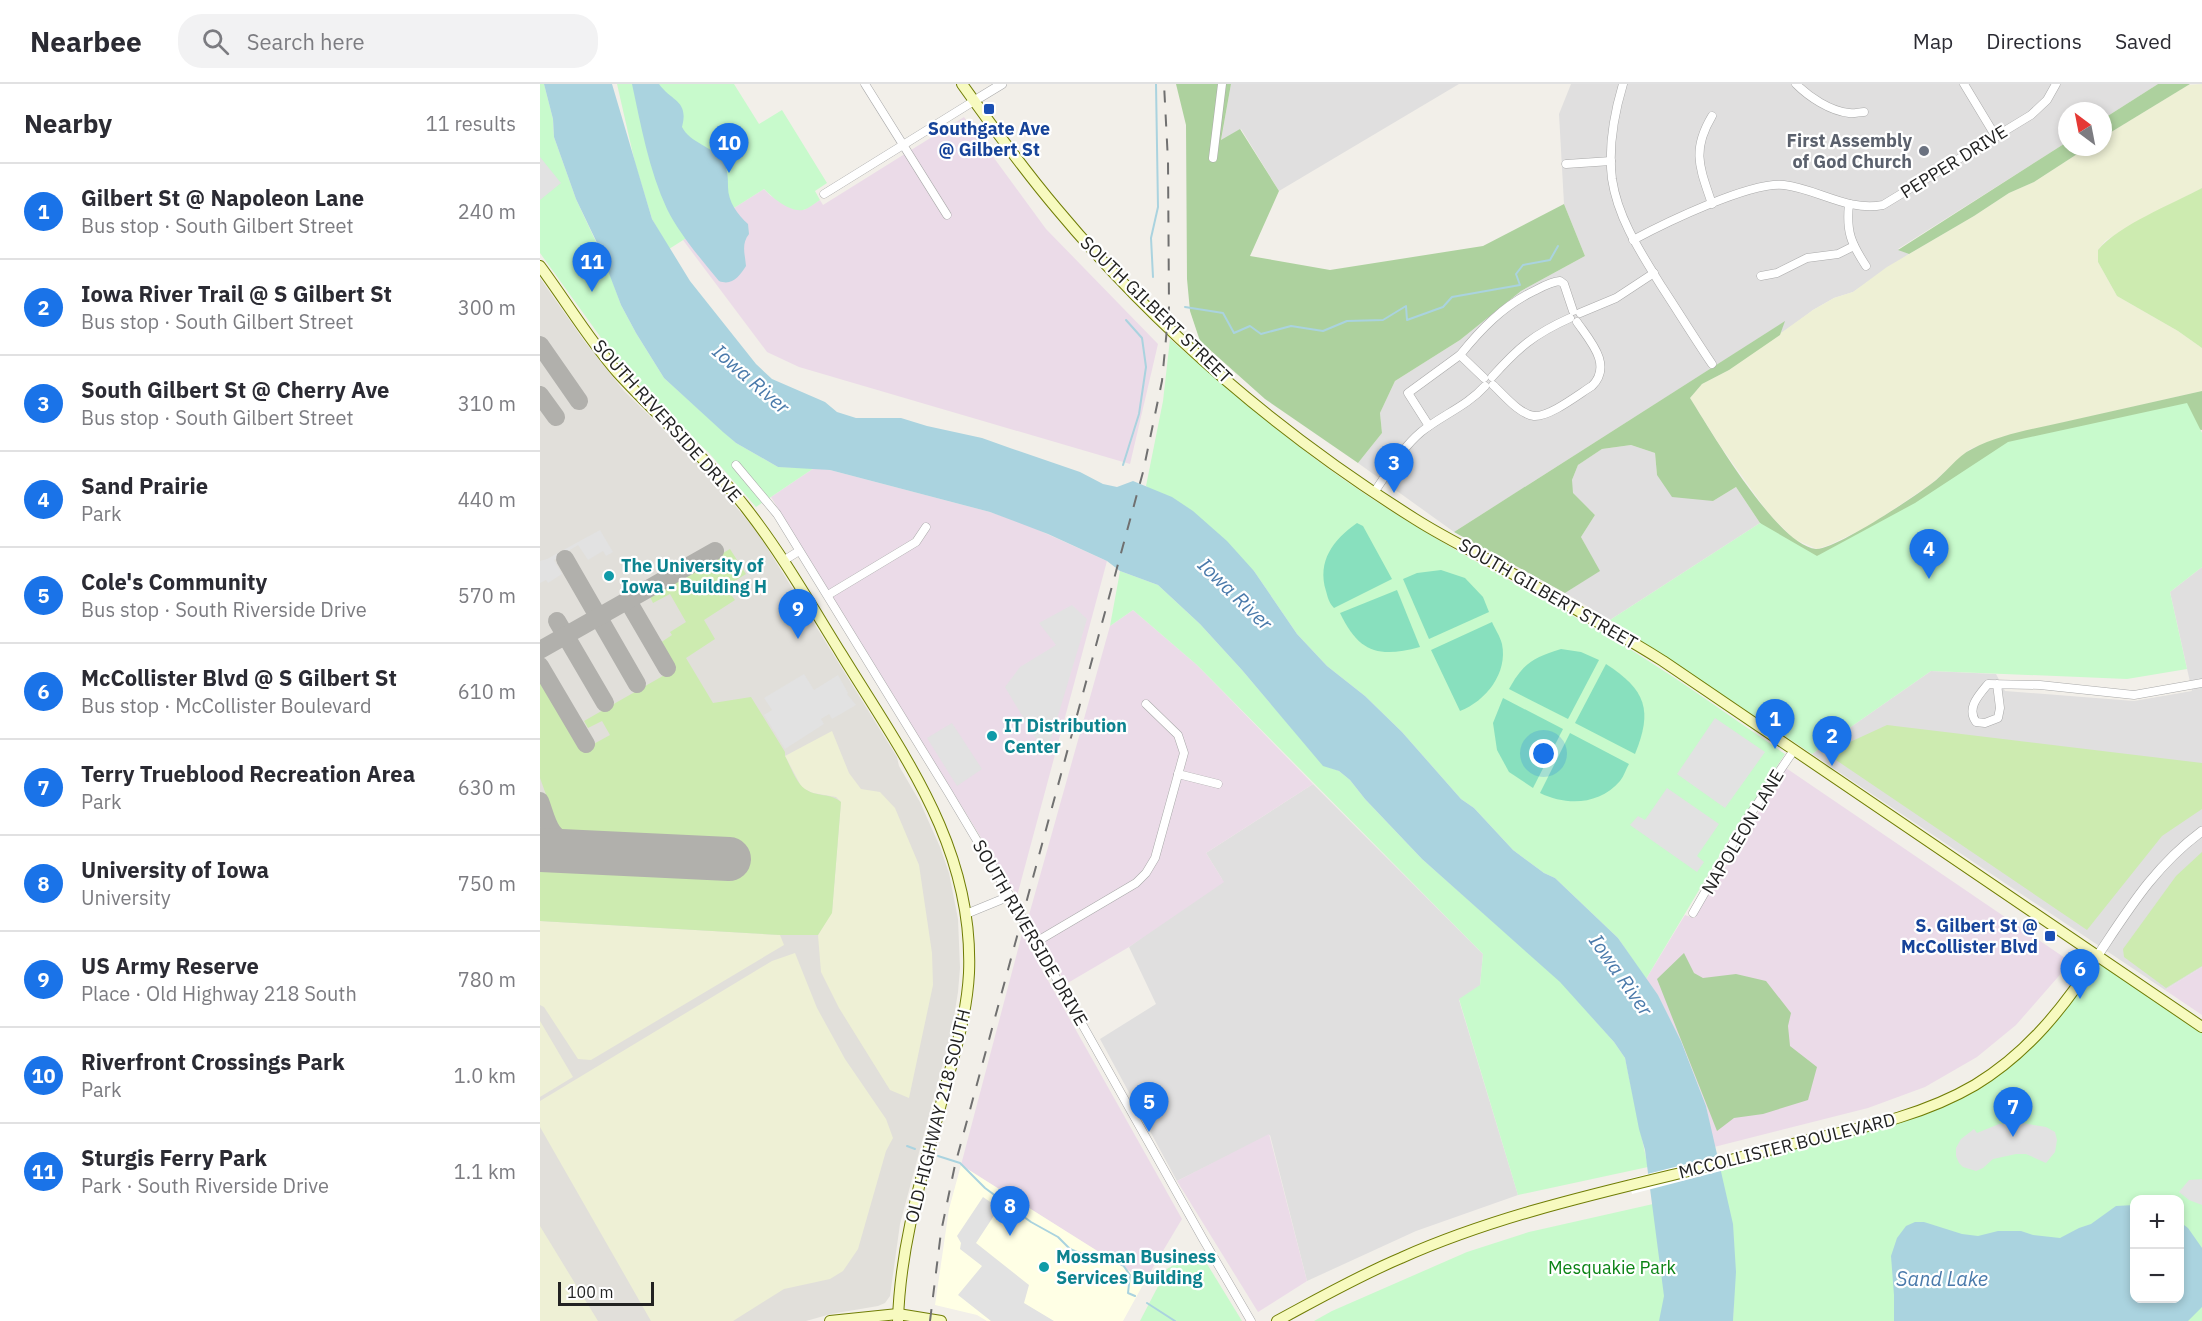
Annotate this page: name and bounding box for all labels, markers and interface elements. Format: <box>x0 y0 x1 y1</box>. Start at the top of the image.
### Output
search box <box>178 14 598 68</box>
text: Nearbee <box>30 23 142 60</box>
icon: search <box>199 25 232 58</box>
text: Search here <box>247 27 365 56</box>
text: Map <box>1913 27 1953 55</box>
text: Directions <box>1986 27 2082 55</box>
text: Saved <box>2115 27 2172 55</box>
marker: Southgate Ave @ Gilbert St <box>982 102 996 116</box>
north arrow <box>2058 102 2112 156</box>
text: Nearby <box>24 106 112 140</box>
text: 11 results <box>426 110 516 137</box>
place label: Southgate Ave @ Gilbert St <box>928 117 1050 161</box>
street label: PEPPER DRIVE <box>1896 120 2011 204</box>
pin: 10 <box>710 124 748 173</box>
place label: First Assembly of God Church <box>1787 129 1912 173</box>
marker: First Assembly of God Church <box>1917 144 1931 158</box>
text: Gilbert St @ Napoleon Lane <box>81 183 364 212</box>
text: 1 <box>38 198 50 225</box>
text: 240 m <box>458 198 516 225</box>
text: Bus stop · South Gilbert Street <box>81 212 353 239</box>
street label: SOUTH GILBERT STREET <box>1075 231 1237 388</box>
pin: 11 <box>572 242 612 292</box>
text: Iowa River Trail @ S Gilbert St <box>81 279 392 308</box>
text: 2 <box>38 294 50 321</box>
text: 300 m <box>458 294 516 321</box>
text: Bus stop · South Gilbert Street <box>81 308 353 335</box>
street label: SOUTH RIVERSIDE DRIVE <box>588 335 747 507</box>
water label: Iowa River <box>707 338 796 420</box>
text: South Gilbert St @ Cherry Ave <box>81 375 390 404</box>
text: 3 <box>38 390 50 417</box>
text: 310 m <box>458 390 516 417</box>
text: Bus stop · South Gilbert Street <box>81 404 353 431</box>
pin: 3 <box>1374 444 1414 493</box>
text: Sand Prairie <box>81 471 208 500</box>
text: 4 <box>38 486 50 513</box>
text: 440 m <box>458 486 516 513</box>
text: Park <box>81 500 121 527</box>
pin: 4 <box>1910 530 1948 579</box>
street label: SOUTH GILBERT STREET <box>1455 533 1642 654</box>
water label: Iowa River <box>1192 551 1279 636</box>
place label: The University of Iowa - Building H <box>621 554 767 598</box>
text: Cole's Community <box>81 567 267 596</box>
marker: The University of Iowa - Building H <box>602 569 616 583</box>
text: 5 <box>38 582 50 609</box>
text: 570 m <box>458 582 516 609</box>
pin: 9 <box>778 590 818 639</box>
text: Bus stop · South Riverside Drive <box>81 596 367 623</box>
text: McCollister Blvd @ S Gilbert St <box>81 663 397 692</box>
text: 6 <box>38 678 50 705</box>
text: 610 m <box>458 678 516 705</box>
text: Bus stop · McCollister Boulevard <box>81 692 372 719</box>
pin: 1 <box>1756 700 1794 749</box>
place label: IT Distribution Center <box>1004 714 1127 758</box>
pin: 2 <box>1812 716 1852 766</box>
marker: IT Distribution Center <box>985 729 999 743</box>
your location <box>1529 739 1558 768</box>
text: Terry Trueblood Recreation Area <box>81 759 415 788</box>
street label: NAPOLEON LANE <box>1696 765 1789 898</box>
text: 7 <box>38 774 50 801</box>
text: 630 m <box>458 774 516 801</box>
text: Park <box>81 788 121 815</box>
street label: SOUTH RIVERSIDE DRIVE <box>968 836 1093 1030</box>
text: University of Iowa <box>81 855 269 884</box>
text: 8 <box>38 870 50 897</box>
text: 750 m <box>458 870 516 897</box>
text: University <box>81 884 171 911</box>
place label: S. Gilbert St @ McCollister Blvd <box>1901 914 2038 958</box>
water label: Iowa River <box>1583 929 1660 1021</box>
marker: S. Gilbert St @ McCollister Blvd <box>2043 929 2057 943</box>
pin: 6 <box>2060 950 2100 999</box>
text: US Army Reserve <box>81 951 259 980</box>
text: 9 <box>38 966 50 993</box>
text: 780 m <box>458 966 516 993</box>
text: Place · Old Highway 218 South <box>81 980 357 1007</box>
street label: OLD HIGHWAY 218 SOUTH <box>900 1006 975 1225</box>
text: Riverfront Crossings Park <box>81 1047 345 1076</box>
text: 10 <box>32 1062 56 1089</box>
text: 1.0 km <box>454 1062 516 1089</box>
text: Park <box>81 1076 121 1103</box>
pin: 5 <box>1130 1082 1168 1132</box>
pin: 7 <box>1994 1088 2032 1137</box>
street label: MCCOLLISTER BOULEVARD <box>1676 1107 1898 1184</box>
text: Sturgis Ferry Park <box>81 1143 267 1172</box>
text: 11 <box>32 1158 56 1185</box>
text: 1.1 km <box>454 1158 516 1185</box>
text: Park · South Riverside Drive <box>81 1172 329 1199</box>
pin: 8 <box>990 1186 1030 1236</box>
map controls <box>2130 1195 2184 1303</box>
button: + <box>2130 1195 2184 1249</box>
place label: Mossman Business Services Building <box>1056 1245 1216 1289</box>
button: − <box>2130 1249 2184 1303</box>
park label: Mesquakie Park <box>1548 1256 1677 1279</box>
marker: Mossman Business Services Building <box>1037 1260 1051 1274</box>
water label: Sand Lake <box>1896 1265 1988 1292</box>
scale bar <box>558 1279 654 1306</box>
text: 100 m <box>567 1282 614 1302</box>

